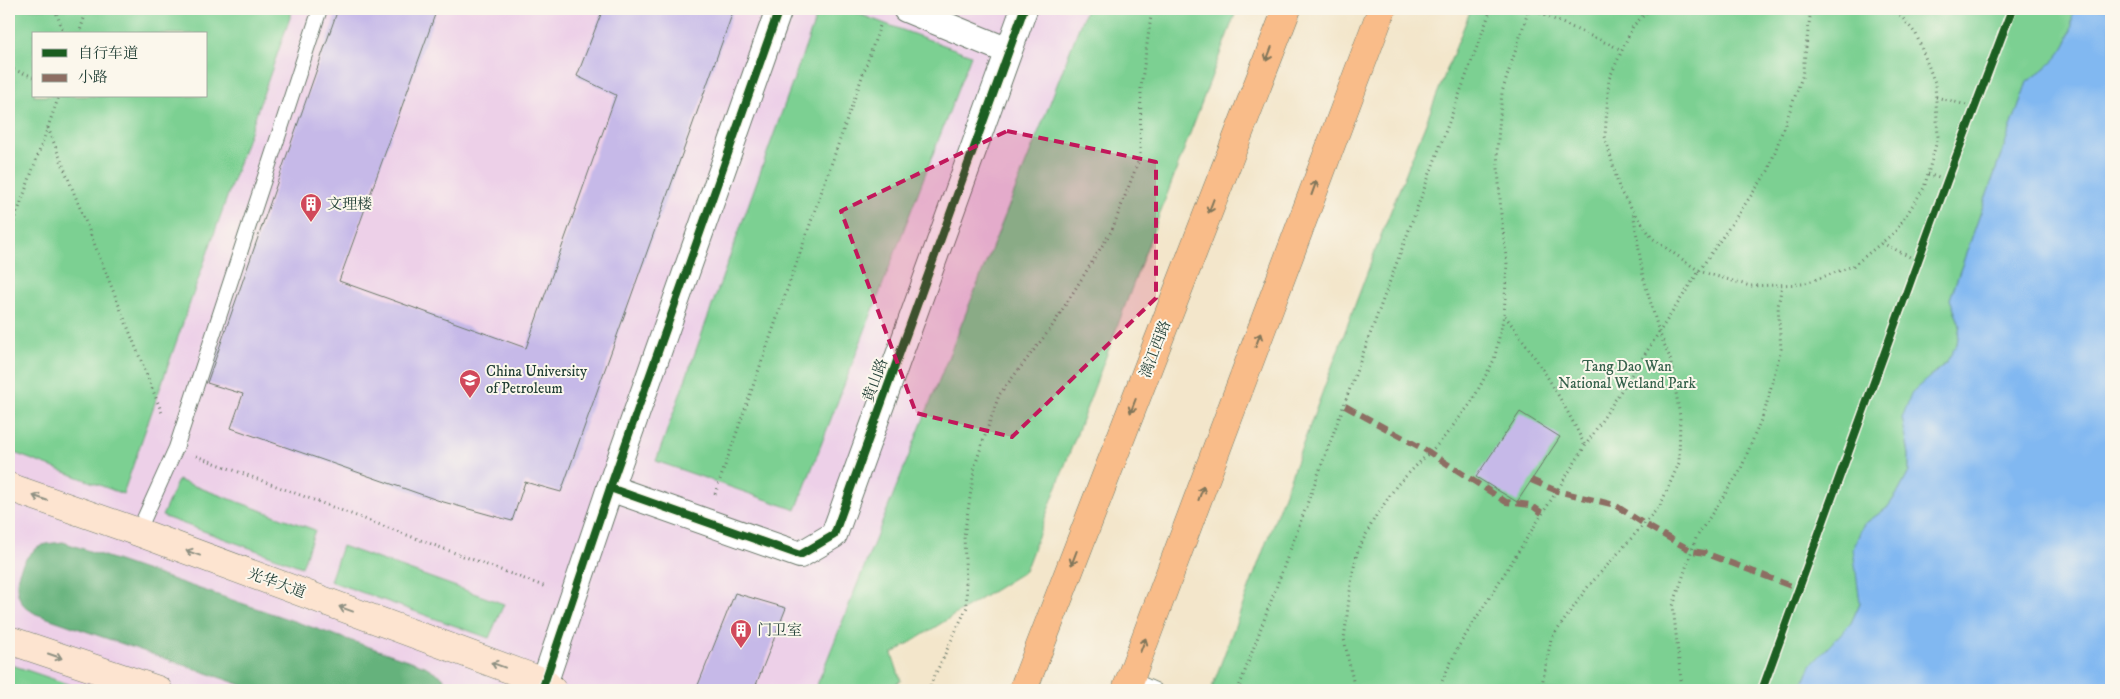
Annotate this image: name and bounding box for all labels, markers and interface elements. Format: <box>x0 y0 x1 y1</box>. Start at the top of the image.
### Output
legend <box>32 32 208 98</box>
text: 自行车道 <box>78 44 138 63</box>
one-way arrow <box>1264 46 1274 61</box>
text: 小路 <box>78 68 108 87</box>
one-way arrow <box>1310 181 1320 196</box>
building icon: 文理楼 <box>299 192 323 223</box>
place label: 文理楼 <box>327 195 372 214</box>
one-way arrow <box>1206 198 1215 213</box>
street label: 漓江西路 <box>1136 318 1175 381</box>
one-way arrow <box>1254 333 1263 349</box>
street label: 黄山路 <box>859 356 892 405</box>
park label: Tang Dao Wan National Wetland Park <box>1558 357 1696 393</box>
place label: China University of Petroleum <box>486 362 588 398</box>
school or university icon: China University of Petroleum <box>458 368 482 399</box>
one-way arrow <box>1128 398 1137 413</box>
one-way arrow <box>1197 485 1206 501</box>
one-way arrow <box>33 493 49 502</box>
one-way arrow <box>186 548 202 557</box>
one-way arrow <box>1069 550 1078 565</box>
street label: 光华大道 <box>245 564 308 603</box>
one-way arrow <box>339 604 354 613</box>
building icon: 门卫室 <box>729 618 753 649</box>
place label: 门卫室 <box>757 621 802 640</box>
one-way arrow <box>1139 638 1149 653</box>
one-way arrow <box>47 652 62 661</box>
one-way arrow <box>491 660 506 669</box>

